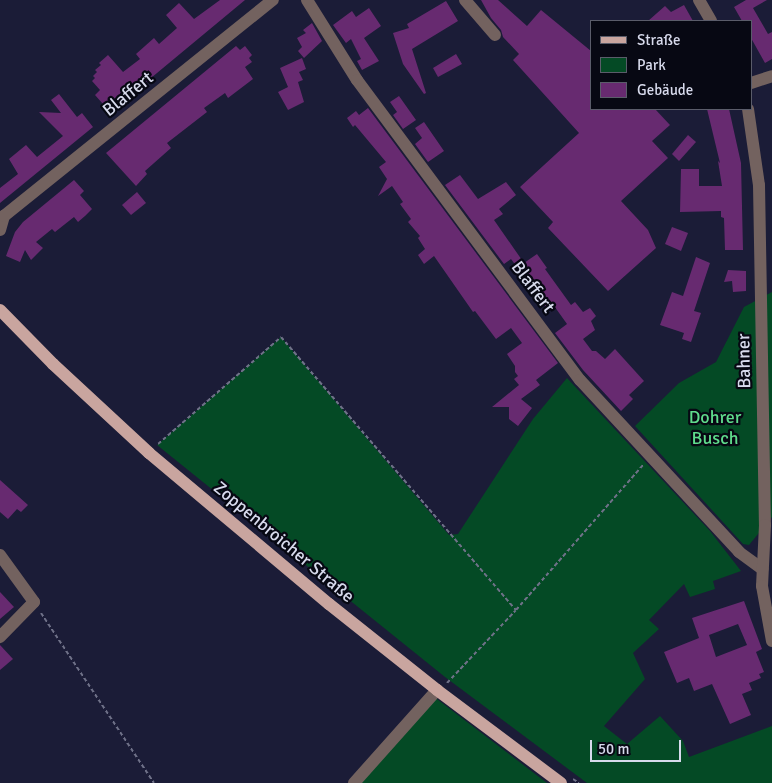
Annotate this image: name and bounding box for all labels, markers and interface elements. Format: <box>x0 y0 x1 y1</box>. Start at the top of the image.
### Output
legend <box>590 20 752 110</box>
text: Straße <box>637 31 681 49</box>
text: Park <box>637 56 666 74</box>
street label: Blaffert <box>98 67 158 121</box>
text: Gebäude <box>637 81 693 99</box>
street label: Blaffert <box>507 257 559 317</box>
street label: Bahner <box>733 333 755 389</box>
park label: Dohrer Busch <box>689 407 741 449</box>
street label: Zoppenbroicher Straße <box>209 477 359 607</box>
scale bar <box>592 730 683 762</box>
text: 50 m <box>598 740 629 758</box>

